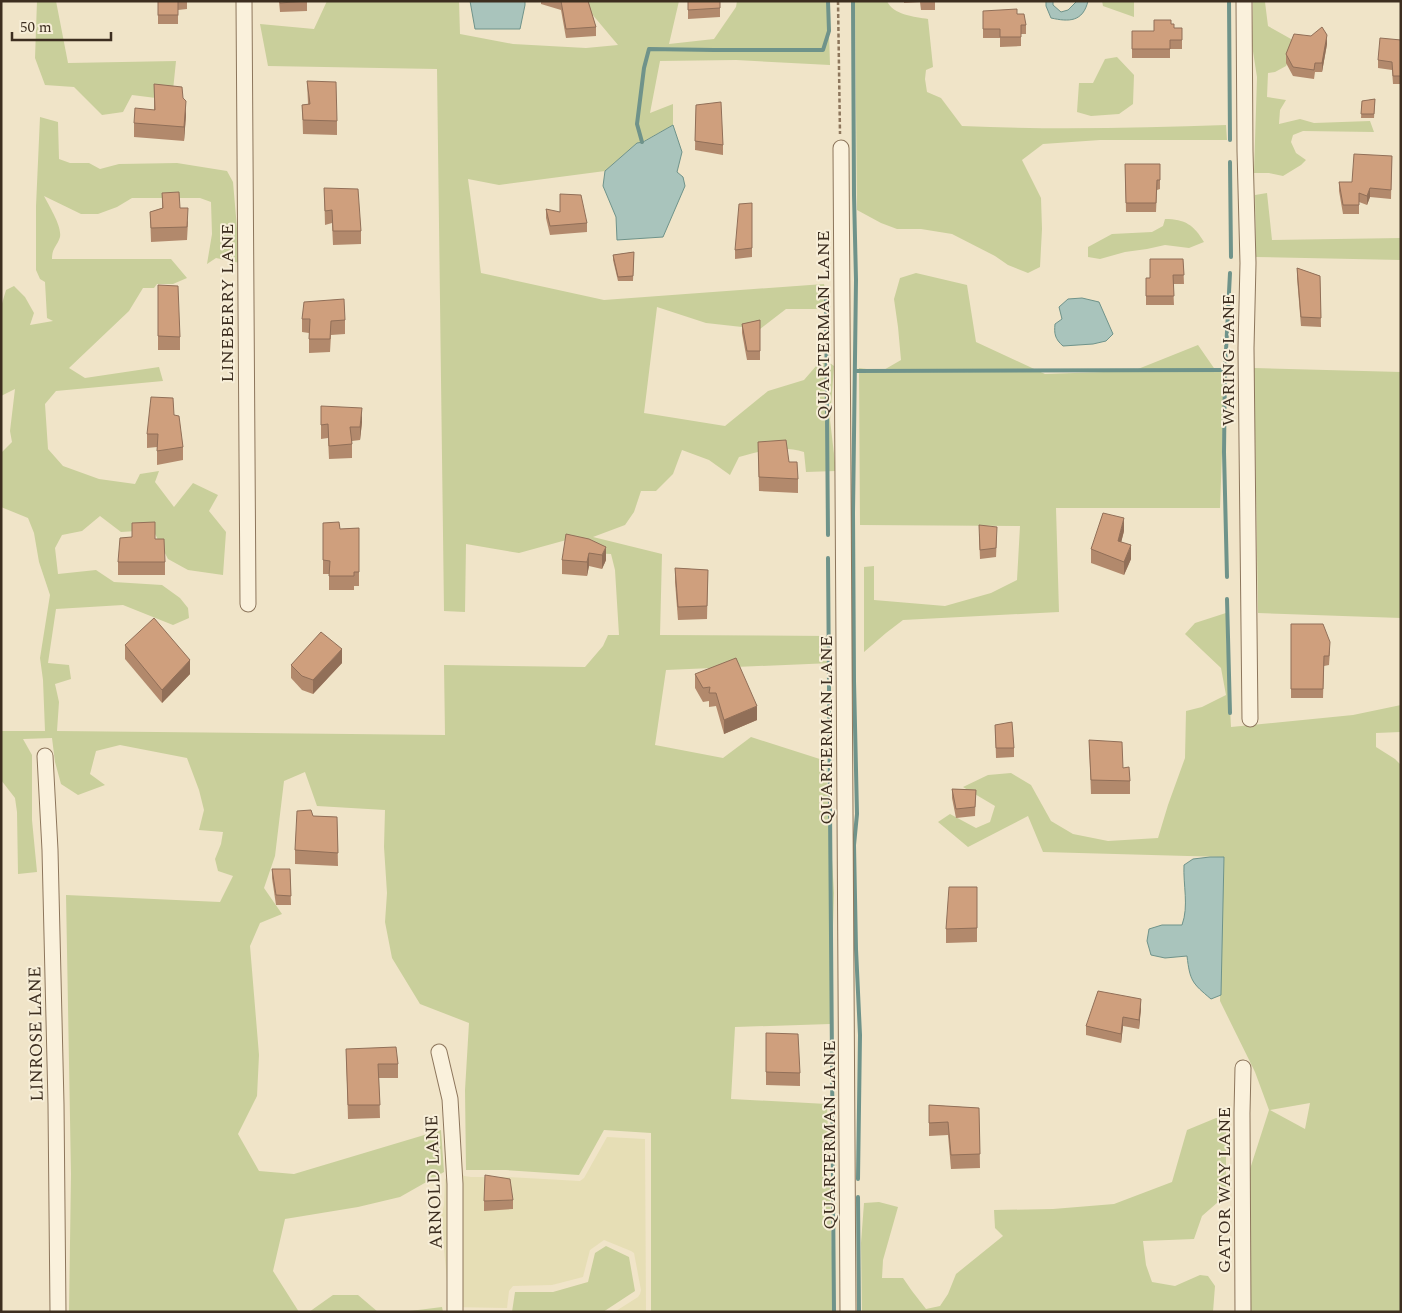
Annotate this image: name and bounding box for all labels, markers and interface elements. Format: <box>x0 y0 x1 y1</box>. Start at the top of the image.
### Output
scale bar <box>12 10 111 42</box>
text: 50 m <box>20 16 52 39</box>
street label: LINEBERRY LANE <box>214 224 241 382</box>
street label: QUARTERMAN LANE <box>810 230 837 420</box>
street label: WARING LANE <box>1215 294 1242 426</box>
street label: QUARTERMAN LANE <box>813 635 840 825</box>
street label: LINROSE LANE <box>21 966 51 1102</box>
street label: QUARTERMAN LANE <box>816 1040 843 1230</box>
street label: GATOR WAY LANE <box>1211 1107 1238 1273</box>
street label: ARNOLD LANE <box>418 1114 450 1250</box>

